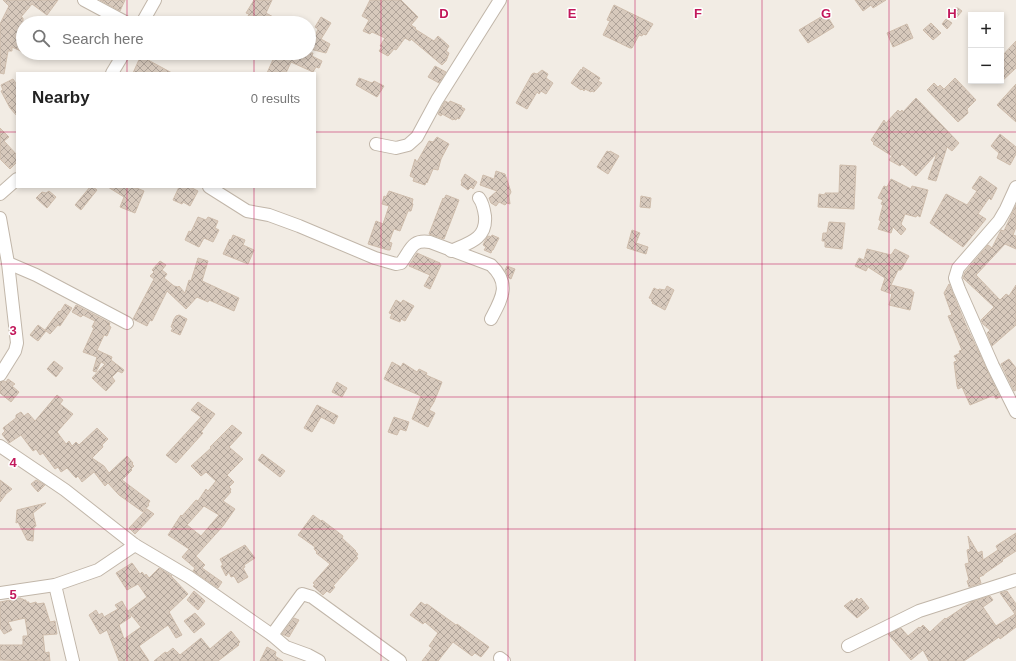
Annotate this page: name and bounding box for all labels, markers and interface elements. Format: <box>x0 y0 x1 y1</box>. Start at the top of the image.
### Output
text: D <box>439 6 449 21</box>
text: E <box>568 6 577 21</box>
text: F <box>694 6 702 21</box>
text: G <box>821 6 831 21</box>
text: H <box>947 6 957 21</box>
map controls <box>968 12 1004 84</box>
button: + <box>968 12 1004 48</box>
search box <box>16 16 316 60</box>
icon: search <box>30 27 52 49</box>
text: Search here <box>62 30 144 47</box>
button: − <box>968 48 1004 84</box>
text: Nearby <box>32 88 90 107</box>
text: 0 results <box>251 91 300 106</box>
text: 3 <box>9 323 17 338</box>
text: 4 <box>9 455 17 470</box>
text: 5 <box>9 587 17 602</box>

